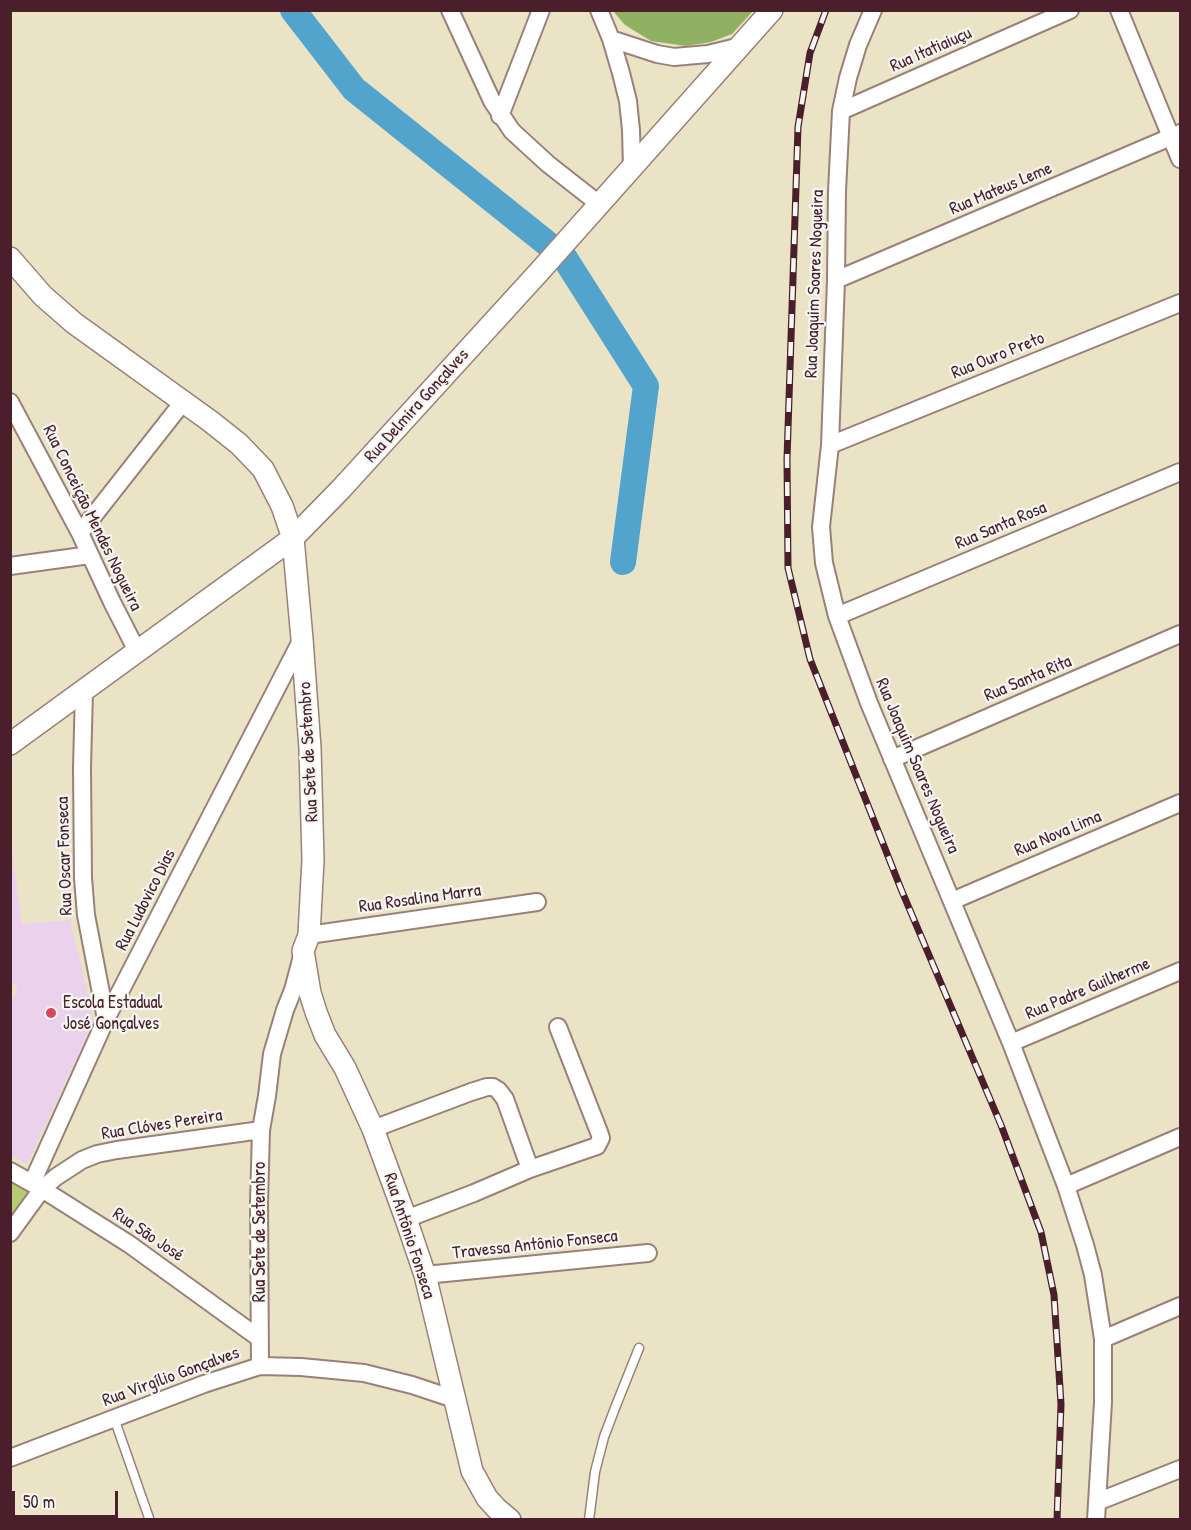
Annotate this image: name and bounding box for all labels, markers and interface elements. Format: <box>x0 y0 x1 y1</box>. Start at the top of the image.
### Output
street label: Rua Itatiaiuçu <box>887 22 975 78</box>
street label: Rua Mateus Leme <box>947 158 1055 220</box>
street label: Rua Joaquim Soares Nogueira <box>801 189 829 379</box>
street label: Rua Ouro Preto <box>948 328 1048 384</box>
street label: Rua Delmira Gonçalves <box>360 345 474 467</box>
street label: Rua Conceição Mendes Nogueira <box>38 422 146 614</box>
street label: Rua Santa Rosa <box>952 497 1050 555</box>
street label: Rua Santa Rita <box>981 651 1075 707</box>
street label: Rua Joaquim Soares Nogueira <box>870 675 964 857</box>
street label: Rua Sete de Setembro <box>295 681 323 823</box>
street label: Rua Oscar Fonseca <box>52 796 78 916</box>
street label: Rua Nova Lima <box>1012 806 1104 862</box>
street label: Rua Ludovico Dias <box>111 846 181 954</box>
street label: Rua Rosalina Marra <box>358 880 482 918</box>
street label: Rua Padre Guilherme <box>1022 953 1154 1025</box>
place label: Escola Estadual José Gonçalves <box>63 992 162 1034</box>
marker: Escola Estadual José Gonçalves <box>44 1006 58 1020</box>
street label: Rua Clóves Pereira <box>100 1105 224 1145</box>
street label: Rua Sete de Setembro <box>249 1162 271 1302</box>
street label: Rua Antônio Fonseca <box>379 1170 439 1302</box>
street label: Rua São José <box>108 1203 188 1267</box>
street label: Travessa Antônio Fonseca <box>451 1226 619 1264</box>
street label: Rua Virgílio Gonçalves <box>100 1342 242 1412</box>
scale bar <box>15 1479 122 1517</box>
text: 50 m <box>23 1489 55 1514</box>

